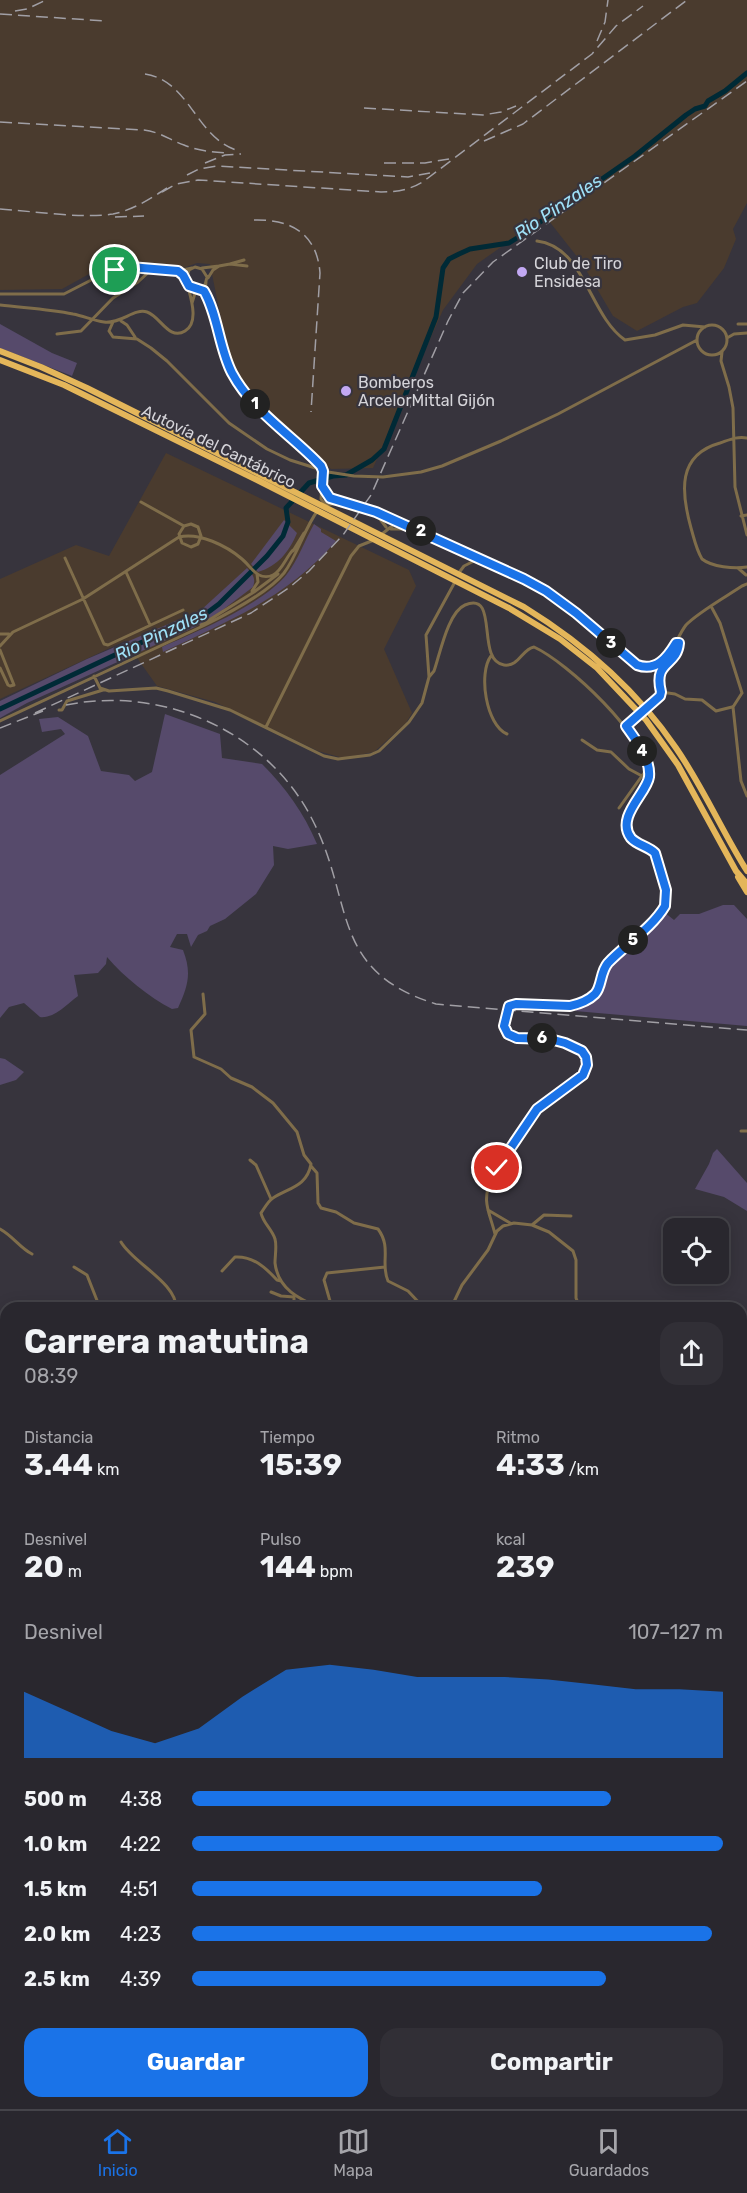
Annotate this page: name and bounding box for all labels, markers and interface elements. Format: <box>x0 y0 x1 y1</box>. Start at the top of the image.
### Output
water label: Rio Pinzales <box>510 170 606 244</box>
pin <box>89 244 140 295</box>
icon: arrive <box>98 253 131 286</box>
place label: Club de Tiro Ensidesa <box>534 254 622 291</box>
marker: Club de Tiro Ensidesa <box>515 265 529 279</box>
place label: Bomberos ArcelorMittal Gijón <box>358 373 495 410</box>
marker: Bomberos ArcelorMittal Gijón <box>339 384 353 398</box>
pin: 1 <box>240 389 270 419</box>
text: 1 <box>251 394 259 413</box>
street label: Autovía del Cantábrico <box>139 401 299 492</box>
pin: 2 <box>406 516 436 546</box>
text: 2 <box>416 521 426 540</box>
water label: Rio Pinzales <box>111 602 211 666</box>
pin: 3 <box>596 628 626 658</box>
text: 3 <box>606 633 616 652</box>
pin: 4 <box>627 736 657 766</box>
text: 4 <box>637 741 647 760</box>
pin: 5 <box>618 925 648 955</box>
text: 5 <box>628 930 638 949</box>
pin: 6 <box>527 1023 557 1053</box>
text: 6 <box>537 1028 547 1047</box>
pin <box>471 1142 522 1193</box>
icon: check <box>480 1151 513 1184</box>
map controls <box>663 1218 729 1284</box>
button: locate <box>663 1218 729 1284</box>
text: Carrera matutina <box>24 1322 309 1361</box>
button: share <box>660 1322 723 1385</box>
text: 08:39 <box>24 1364 78 1388</box>
text: Distancia <box>24 1428 93 1447</box>
text: Tiempo <box>260 1428 315 1447</box>
text: Ritmo <box>496 1428 540 1447</box>
text: 3.44 <box>24 1447 93 1483</box>
text: 15:39 <box>260 1447 342 1483</box>
text: 4:33 <box>496 1447 565 1483</box>
text: km <box>93 1460 119 1479</box>
text: /km <box>565 1460 599 1479</box>
text: Desnivel <box>24 1530 87 1549</box>
text: Pulso <box>260 1530 301 1549</box>
text: kcal <box>496 1530 525 1549</box>
text: 20 <box>24 1549 64 1585</box>
text: 144 <box>260 1549 316 1585</box>
text: 239 <box>496 1549 555 1585</box>
text: m <box>64 1562 82 1581</box>
text: bpm <box>316 1562 353 1581</box>
text: Desnivel <box>24 1620 103 1644</box>
text: 107–127 m <box>628 1620 723 1644</box>
text: 500 m <box>24 1787 87 1811</box>
text: 4:38 <box>120 1787 162 1811</box>
text: 1.0 km <box>24 1832 87 1856</box>
text: 4:22 <box>120 1832 161 1856</box>
text: 1.5 km <box>24 1877 87 1901</box>
text: 4:51 <box>120 1877 158 1901</box>
text: 2.0 km <box>24 1922 90 1946</box>
text: 4:23 <box>120 1922 161 1946</box>
text: 2.5 km <box>24 1967 90 1991</box>
text: 4:39 <box>120 1967 161 1991</box>
button: Guardar <box>24 2028 368 2097</box>
button: Compartir <box>380 2028 723 2097</box>
tab: Inicio <box>98 2125 138 2180</box>
tab: Mapa <box>333 2125 373 2180</box>
tab: Guardados <box>569 2125 649 2180</box>

